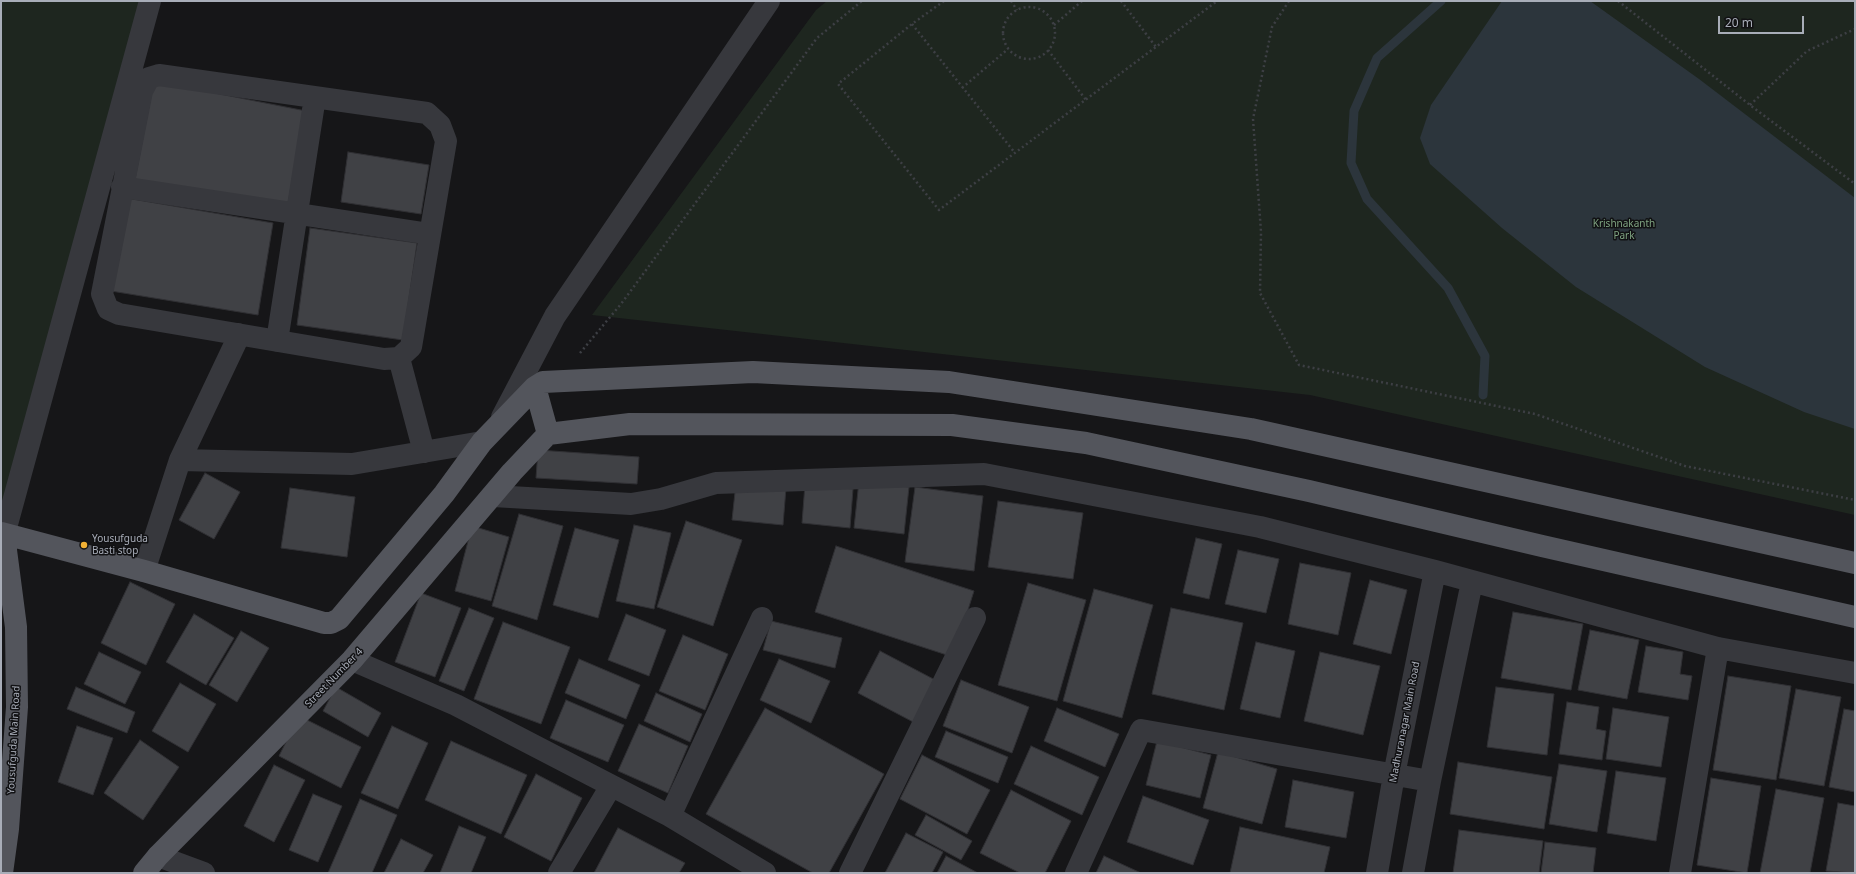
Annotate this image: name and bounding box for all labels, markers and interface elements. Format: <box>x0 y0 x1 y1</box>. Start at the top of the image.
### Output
scale bar <box>1720 8 1806 34</box>
text: 20 m <box>1725 14 1753 31</box>
park label: Krishnakanth Park <box>1593 218 1655 242</box>
place label: Yousufguda Basti stop <box>92 533 148 556</box>
marker: Yousufguda Basti stop <box>79 540 89 550</box>
street label: Street Number 4 <box>303 646 365 710</box>
street label: Madhuranagar Main Road <box>1387 660 1423 784</box>
street label: Yousufguda Main Road <box>5 685 23 795</box>

